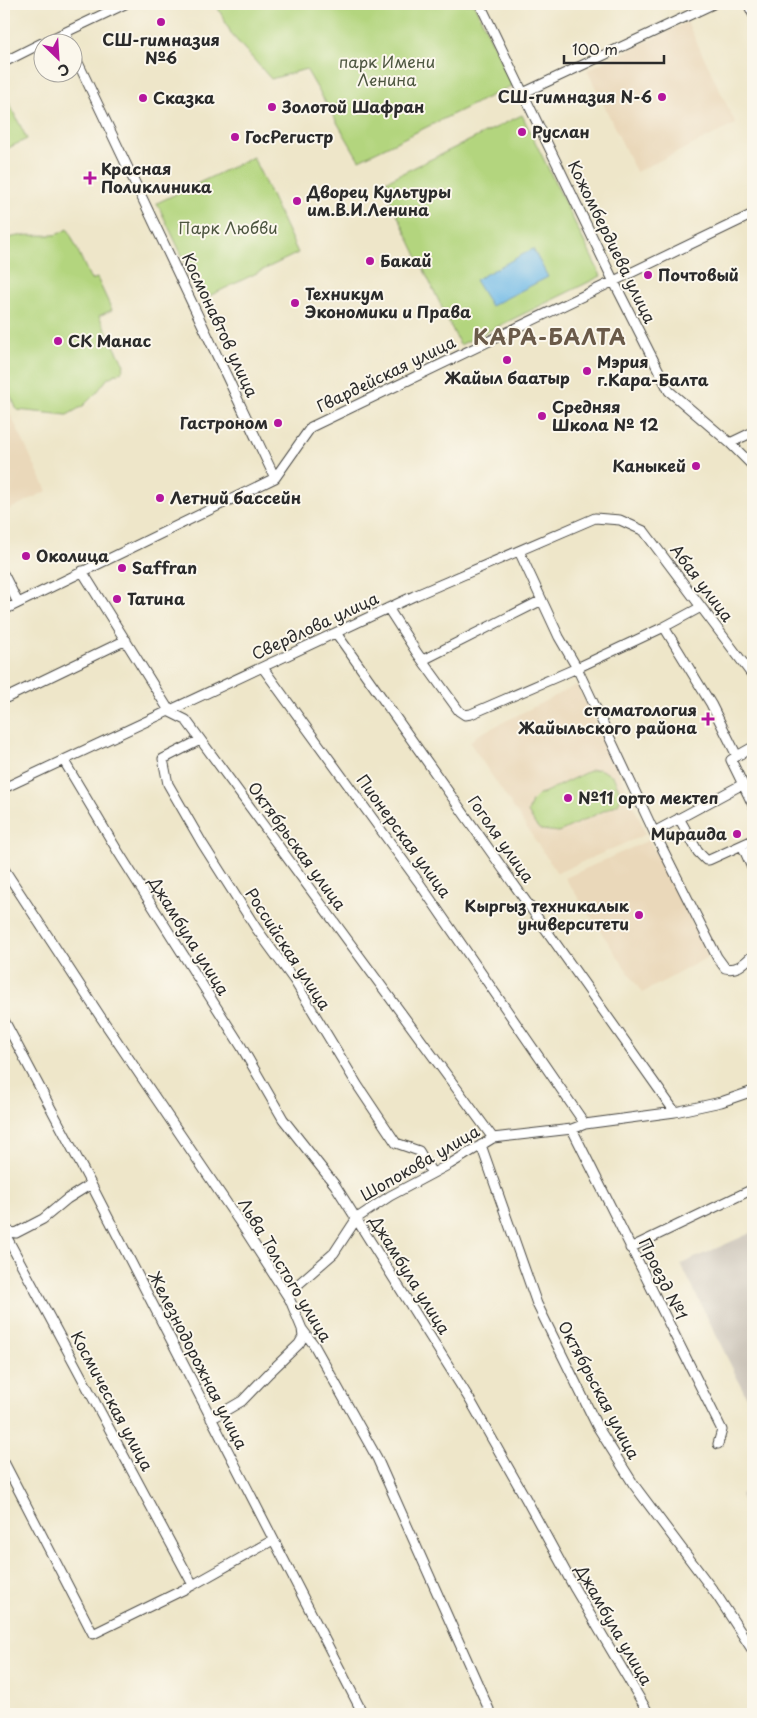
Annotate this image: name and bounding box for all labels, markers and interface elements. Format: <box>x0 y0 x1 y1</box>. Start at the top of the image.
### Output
marker: СШ-гимназия №6 <box>155 16 167 28</box>
place label: СШ-гимназия №6 <box>102 27 220 69</box>
north arrow <box>32 32 82 82</box>
scale bar <box>564 32 664 64</box>
text: 100 m <box>572 37 618 60</box>
park label: парк Имени Ленина <box>339 49 435 91</box>
text: С <box>54 58 73 82</box>
place label: СШ-гимназия N-6 <box>498 84 652 108</box>
place label: Сказка <box>153 85 215 109</box>
marker: СШ-гимназия N-6 <box>656 91 668 103</box>
marker: Сказка <box>137 92 149 104</box>
place label: Золотой Шафран <box>281 94 425 118</box>
marker: Золотой Шафран <box>266 101 278 113</box>
place label: Руслан <box>532 119 589 143</box>
place label: ГосРегистр <box>245 124 333 148</box>
marker: Руслан <box>516 126 528 138</box>
marker: ГосРегистр <box>229 131 241 143</box>
place label: Красная Поликлиника <box>101 156 212 198</box>
street label: Кожомбердиева улица <box>563 156 663 327</box>
marker: Красная Поликлиника <box>83 171 97 185</box>
place label: Дворец Культуры им.В.И.Ленина <box>306 179 451 221</box>
marker: Дворец Культуры им.В.И.Ленина <box>291 195 303 207</box>
park label: Парк Любви <box>178 215 278 239</box>
street label: Космонавтов улица <box>177 248 265 401</box>
place label: Бакай <box>380 248 432 272</box>
marker: Бакай <box>364 255 376 267</box>
place label: Почтовый <box>658 262 739 286</box>
marker: Почтовый <box>642 269 654 281</box>
place label: Техникум Экономики и Права <box>305 281 471 323</box>
marker: Техникум Экономики и Права <box>289 297 301 309</box>
district label: КАРА-БАЛТА <box>473 320 627 352</box>
place label: СК Манас <box>68 328 152 352</box>
street label: Гвардейская улица <box>312 329 459 417</box>
marker: СК Манас <box>52 335 64 347</box>
place label: Мэрия г.Кара-Балта <box>597 349 709 391</box>
marker: Жайыл баатыр <box>501 354 513 366</box>
place label: Жайыл баатыр <box>444 365 570 389</box>
marker: Мэрия г.Кара-Балта <box>581 365 593 377</box>
place label: Средняя Школа № 12 <box>552 394 658 436</box>
place label: Гастроном <box>180 410 268 434</box>
marker: Средняя Школа № 12 <box>536 410 548 422</box>
marker: Гастроном <box>272 417 284 429</box>
place label: Каныкей <box>612 453 686 477</box>
marker: Каныкей <box>690 460 702 472</box>
place label: Летний бассейн <box>170 485 301 509</box>
marker: Летний бассейн <box>154 492 166 504</box>
street label: Абая улица <box>666 539 740 626</box>
place label: Околица <box>36 543 109 567</box>
marker: Околица <box>20 550 32 562</box>
place label: Saffran <box>132 555 197 579</box>
marker: Saffran <box>116 562 128 574</box>
street label: Свердлова улица <box>247 585 382 665</box>
place label: Татина <box>127 586 185 610</box>
marker: Татина <box>111 593 123 605</box>
place label: стоматология Жайыльского района <box>518 697 697 739</box>
marker: стоматология Жайыльского района <box>701 712 715 726</box>
street label: Пионерская улица <box>352 769 458 902</box>
street label: Октябрьская улица <box>243 776 353 915</box>
place label: №11 орто мектеп <box>578 785 718 809</box>
street label: Гоголя улица <box>463 790 541 887</box>
marker: №11 орто мектеп <box>562 792 574 804</box>
place label: Мираида <box>651 821 727 845</box>
marker: Мираида <box>731 828 743 840</box>
street label: Джамбула улица <box>143 871 236 999</box>
street label: Российская улица <box>240 883 337 1014</box>
place label: Кыргыз техникалык университети <box>465 893 630 935</box>
marker: Кыргыз техникалык университети <box>633 909 645 921</box>
street label: Шопокова улица <box>356 1118 483 1206</box>
street label: Льва Толстого улица <box>233 1193 338 1346</box>
street label: Джамбула улица <box>364 1210 457 1338</box>
street label: Проезд №1 <box>634 1233 694 1324</box>
street label: Железнодорожная улица <box>143 1266 254 1453</box>
street label: Октябрьская улица <box>553 1316 647 1463</box>
street label: Космическая улица <box>66 1326 160 1475</box>
street label: Джамбула улица <box>570 1559 659 1689</box>

